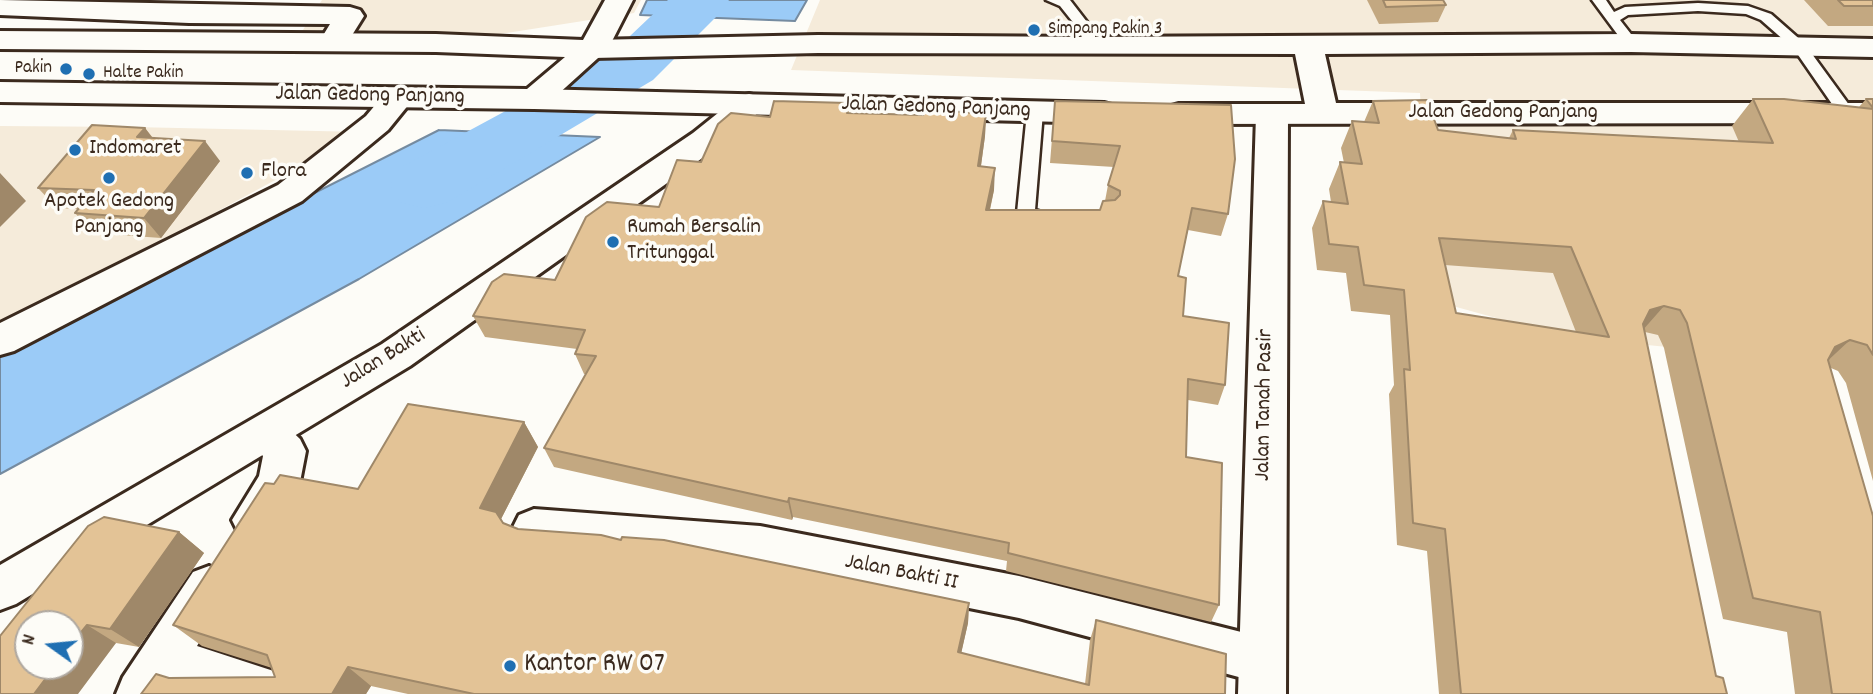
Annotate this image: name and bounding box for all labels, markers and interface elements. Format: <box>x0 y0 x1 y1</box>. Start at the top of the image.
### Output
place label: Simpang Pakin 3 <box>1048 19 1162 41</box>
marker: Simpang Pakin 3 <box>1026 22 1042 38</box>
place label: Pakin <box>14 58 52 80</box>
marker: Pakin <box>58 61 74 77</box>
place label: Halte Pakin <box>103 63 183 85</box>
marker: Halte Pakin <box>81 66 97 82</box>
street label: Jalan Gedong Panjang <box>275 82 465 112</box>
street label: Jalan Gedong Panjang <box>841 92 1031 126</box>
street label: Jalan Gedong Panjang <box>1408 100 1598 128</box>
place label: Indomaret <box>89 136 182 164</box>
marker: Indomaret <box>67 142 83 158</box>
place label: Flora <box>261 159 306 187</box>
marker: Flora <box>239 165 255 181</box>
marker: Apotek Gedong Panjang <box>101 170 117 186</box>
place label: Apotek Gedong Panjang <box>44 189 174 243</box>
place label: Rumah Bersalin Tritunggal <box>627 215 761 269</box>
marker: Rumah Bersalin Tritunggal <box>605 234 621 250</box>
street label: Jalan Bakti <box>336 323 432 397</box>
street label: Jalan Tanah Pasir <box>1251 329 1281 481</box>
street label: Jalan Bakti II <box>842 550 960 598</box>
north arrow <box>14 610 84 680</box>
text: N <box>16 632 44 648</box>
place label: Kantor RW 07 <box>524 649 665 683</box>
marker: Kantor RW 07 <box>502 658 518 674</box>

